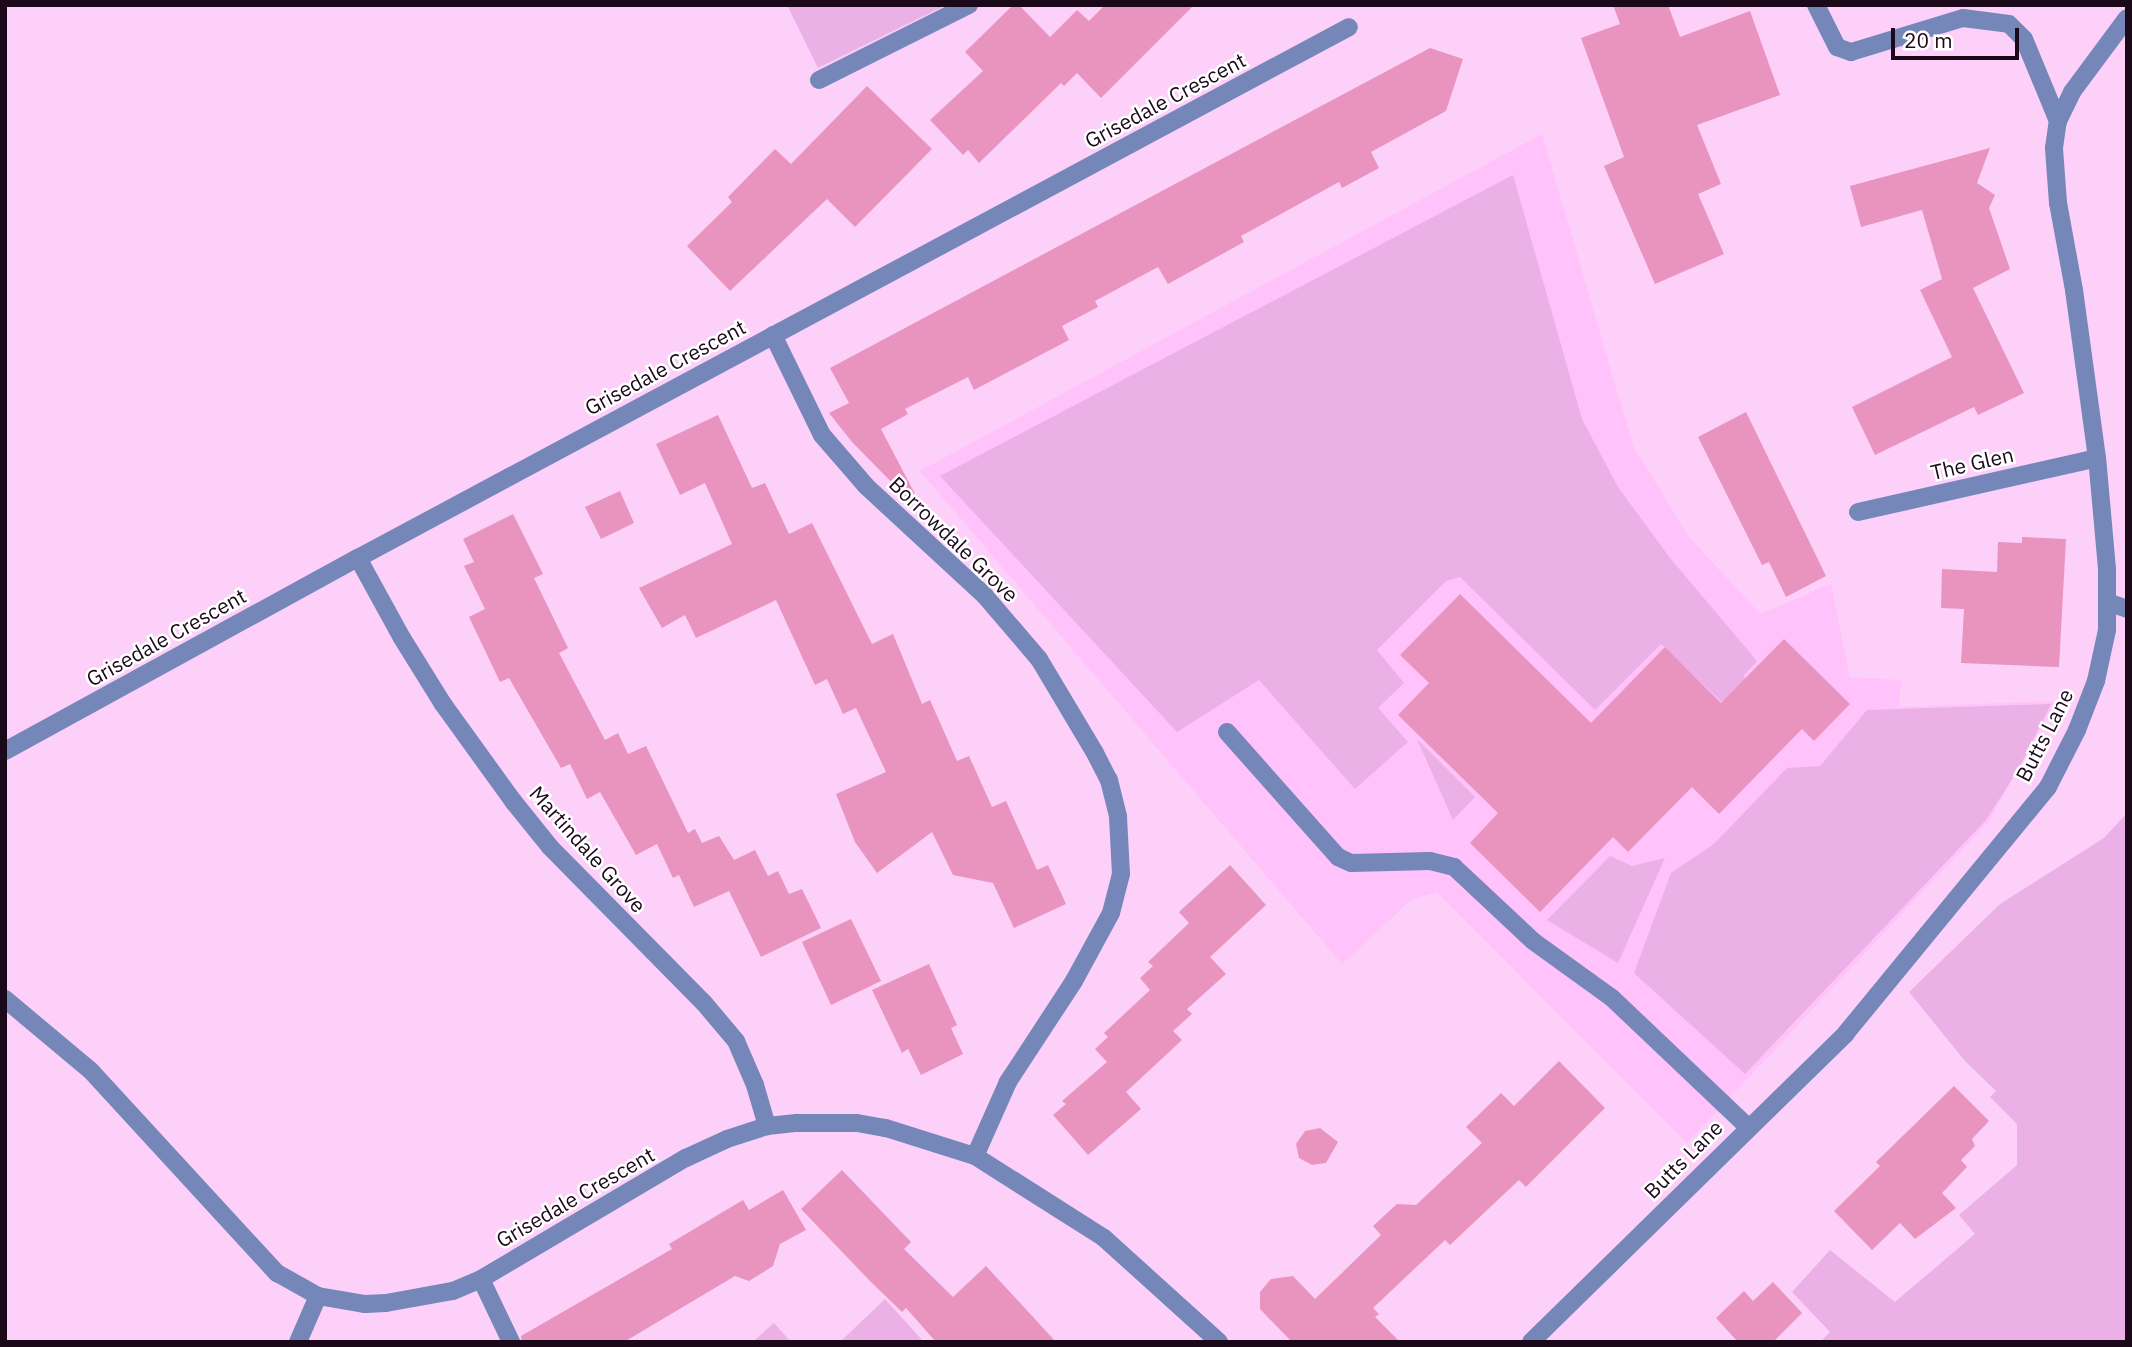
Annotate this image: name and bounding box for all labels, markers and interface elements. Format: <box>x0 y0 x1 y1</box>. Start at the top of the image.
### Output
scale bar <box>1894 14 2022 58</box>
text: 20 m <box>1904 26 1953 54</box>
street label: Grisedale Crescent <box>1080 47 1250 153</box>
street label: Grisedale Crescent <box>580 314 750 420</box>
street label: The Glen <box>1928 441 2016 485</box>
street label: Borrowdale Grove <box>884 471 1024 607</box>
street label: Grisedale Crescent <box>82 583 250 691</box>
street label: Butts Lane <box>2010 684 2078 786</box>
street label: Martindale Grove <box>525 780 651 918</box>
street label: Butts Lane <box>1639 1115 1727 1203</box>
street label: Grisedale Crescent <box>491 1141 659 1253</box>

